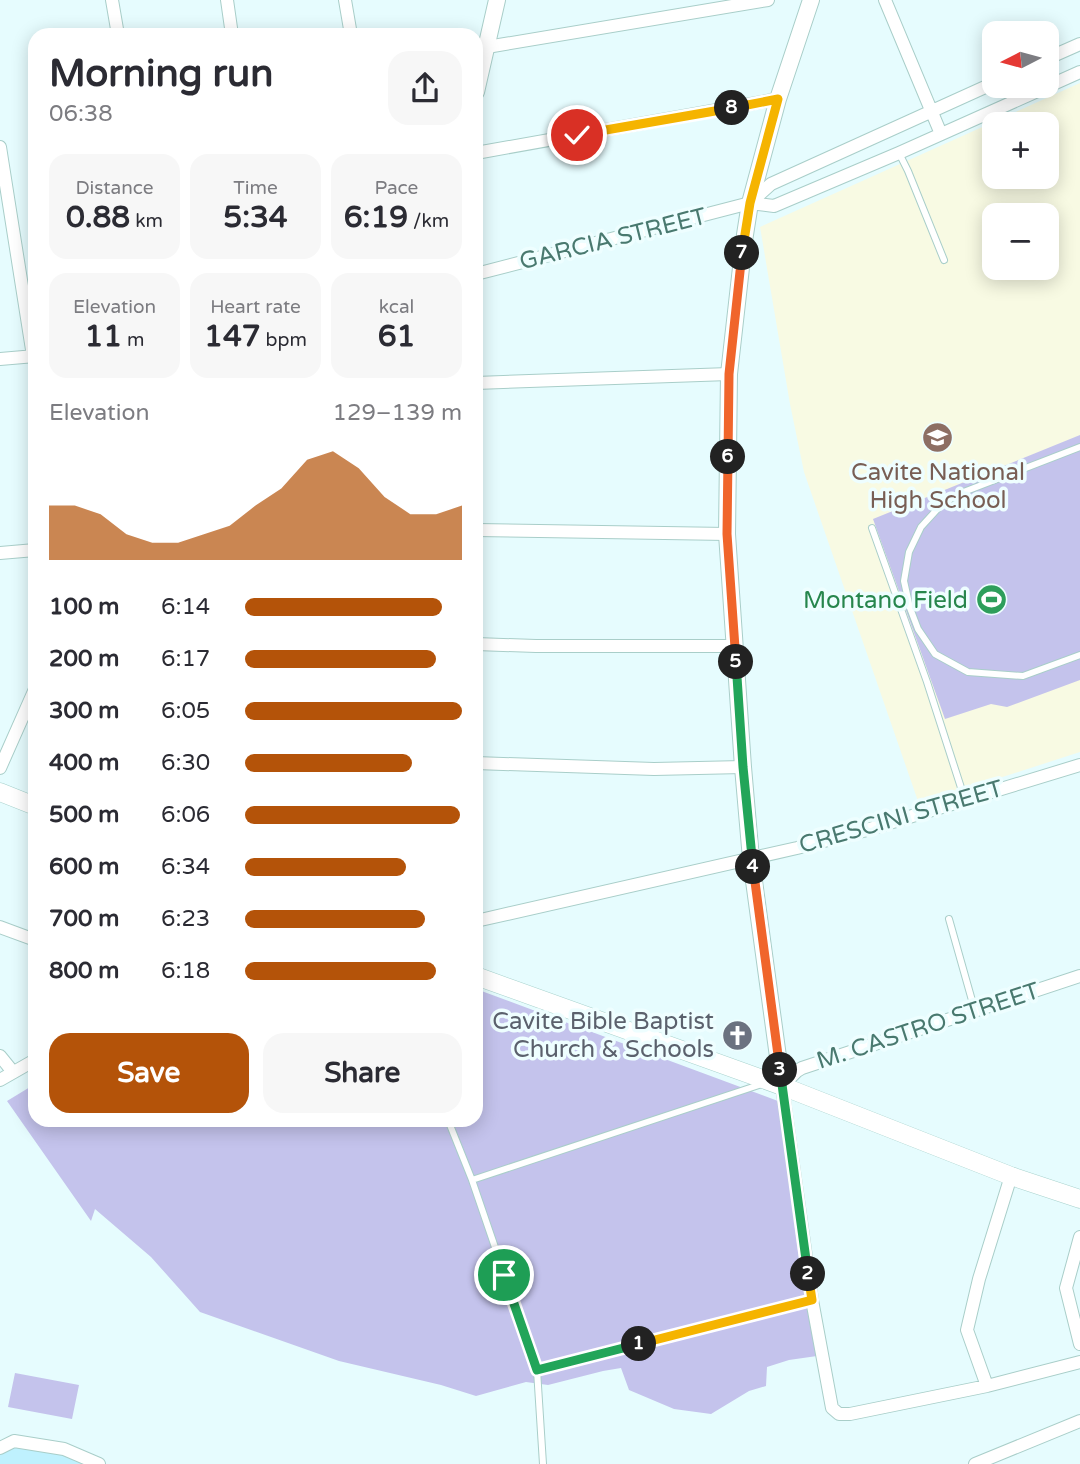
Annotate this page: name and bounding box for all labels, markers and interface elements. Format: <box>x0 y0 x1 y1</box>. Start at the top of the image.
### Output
north arrow <box>982 21 1059 98</box>
map controls <box>982 21 1059 280</box>
text: Morning run <box>49 51 273 97</box>
button: share <box>388 51 462 125</box>
pin: 8 <box>714 90 750 126</box>
text: 8 <box>726 96 737 118</box>
text: 06:38 <box>49 100 113 128</box>
pin <box>547 105 607 165</box>
button: + <box>982 112 1059 189</box>
icon: check <box>558 116 596 154</box>
text: Distance <box>75 177 154 199</box>
text: Time <box>233 177 278 199</box>
text: Pace <box>375 177 418 199</box>
text: 0.88 <box>66 199 130 236</box>
text: 5:34 <box>223 199 288 236</box>
text: 6:19 <box>344 199 408 236</box>
street label: GARCIA STREET <box>517 202 710 276</box>
button: − <box>982 203 1059 280</box>
text: km <box>130 210 163 232</box>
text: /km <box>408 210 449 232</box>
pin: 7 <box>724 236 760 270</box>
text: 7 <box>736 241 747 263</box>
text: Elevation <box>73 296 156 318</box>
text: Heart rate <box>210 296 301 318</box>
text: kcal <box>379 296 414 318</box>
text: 11 <box>84 318 122 355</box>
text: 147 <box>204 318 261 355</box>
text: 61 <box>378 318 415 355</box>
text: m <box>122 329 145 351</box>
text: bpm <box>261 329 307 351</box>
text: Elevation <box>49 399 150 427</box>
text: 129–139 m <box>333 399 462 427</box>
school or university icon: Cavite National High School <box>921 421 955 455</box>
pin: 6 <box>710 440 746 475</box>
text: 6 <box>722 445 733 467</box>
place label: Cavite National High School <box>851 458 1025 515</box>
sports icon: Montano Field <box>974 583 1008 617</box>
place label: Montano Field <box>803 586 968 615</box>
text: 100 m <box>49 593 119 621</box>
text: 6:14 <box>161 593 210 621</box>
pin: 5 <box>718 644 754 680</box>
text: 200 m <box>49 645 119 673</box>
text: 6:17 <box>161 645 210 673</box>
text: 5 <box>730 650 741 672</box>
text: 300 m <box>49 697 119 725</box>
text: 6:05 <box>161 697 210 725</box>
text: 400 m <box>49 749 119 777</box>
text: 6:30 <box>161 749 210 777</box>
street label: CRESCINI STREET <box>796 774 1007 860</box>
text: 500 m <box>49 801 119 829</box>
text: 6:06 <box>161 801 210 829</box>
pin: 4 <box>736 850 770 884</box>
text: 600 m <box>49 853 119 881</box>
text: 6:34 <box>161 853 210 881</box>
text: 4 <box>747 855 758 877</box>
text: 700 m <box>49 905 119 933</box>
text: 6:23 <box>161 905 210 933</box>
text: 800 m <box>49 957 119 985</box>
text: 6:18 <box>161 957 210 985</box>
street label: M. CASTRO STREET <box>813 976 1043 1076</box>
place label: Cavite Bible Baptist Church & Schools <box>492 1007 714 1064</box>
church icon: Cavite Bible Baptist Church & Schools <box>720 1018 754 1052</box>
button: Save <box>49 1033 249 1113</box>
button: Share <box>263 1033 462 1113</box>
pin: 3 <box>762 1052 798 1088</box>
text: 3 <box>774 1058 785 1080</box>
pin <box>474 1245 534 1305</box>
icon: arrive <box>485 1256 523 1294</box>
pin: 2 <box>790 1256 826 1292</box>
text: 2 <box>802 1262 813 1284</box>
pin: 1 <box>622 1326 656 1362</box>
text: 1 <box>633 1332 644 1354</box>

